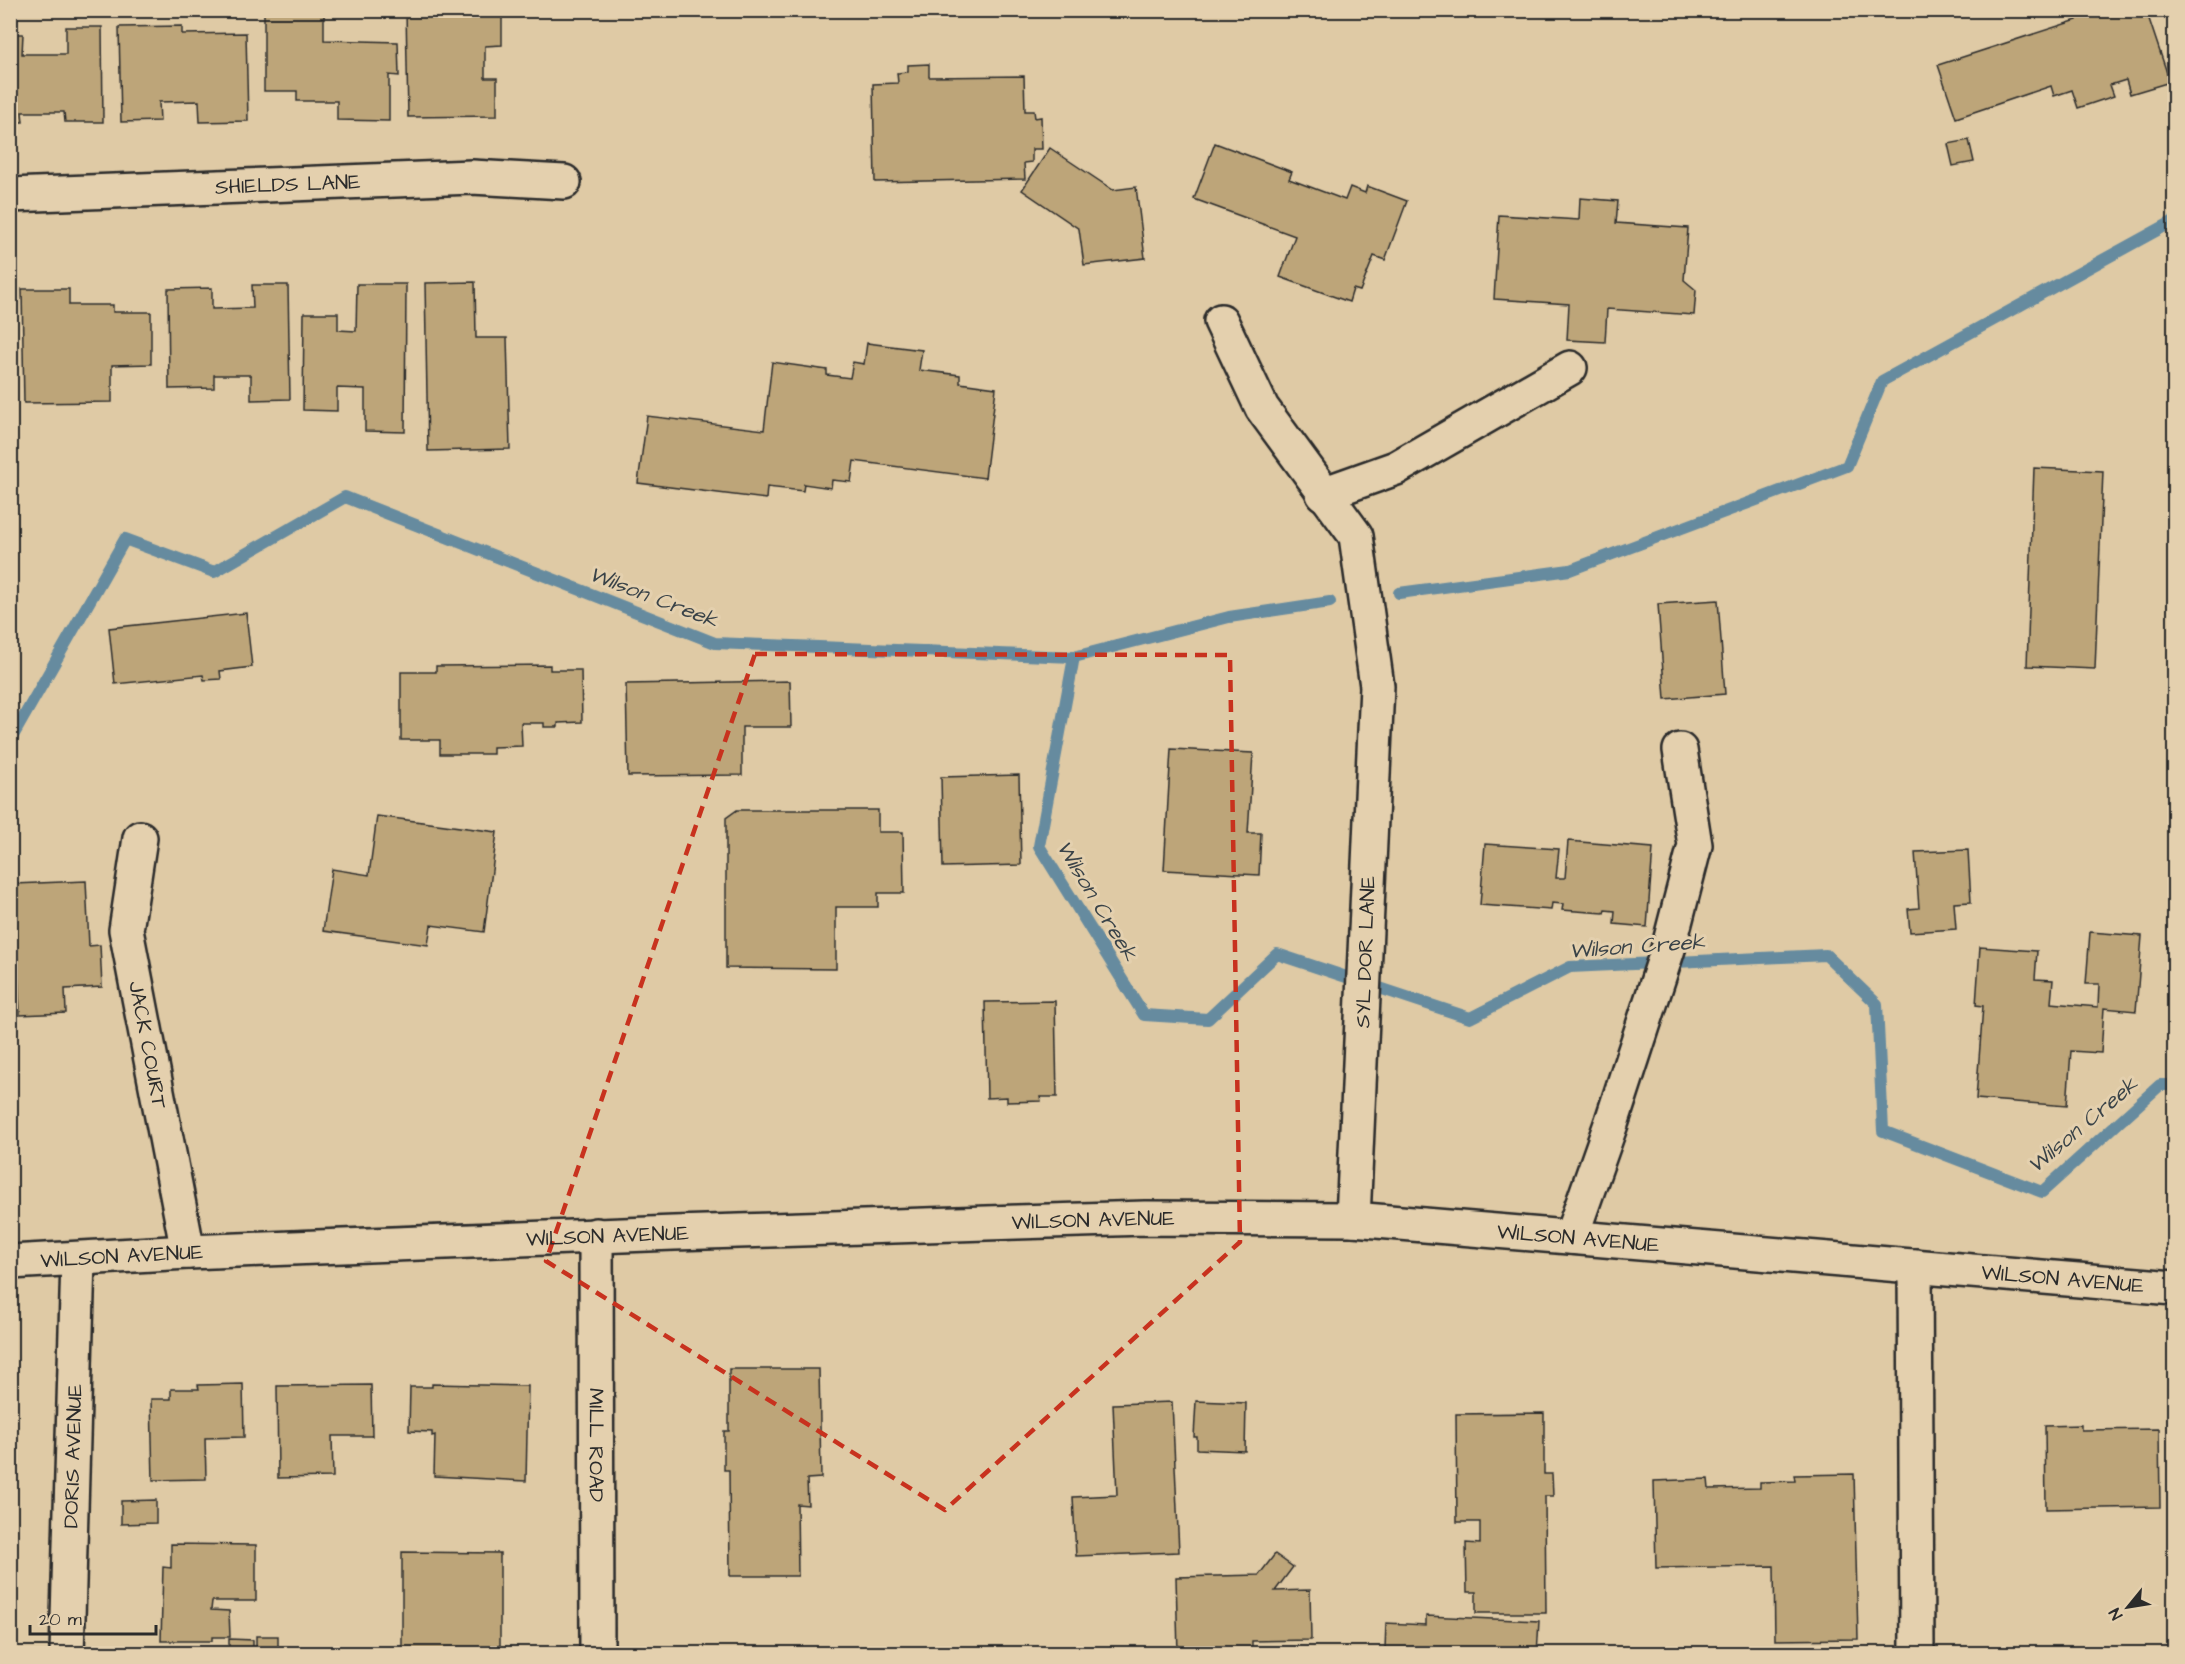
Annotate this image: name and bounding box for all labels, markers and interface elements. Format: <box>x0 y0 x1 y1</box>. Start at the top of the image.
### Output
street label: SHIELDS LANE <box>215 167 362 202</box>
water label: Wilson Creek <box>585 559 723 636</box>
water label: Wilson Creek <box>1048 835 1145 967</box>
street label: SYL DOR LANE <box>1348 875 1383 1029</box>
water label: Wilson Creek <box>1568 926 1706 967</box>
street label: JACK COURT <box>121 979 174 1112</box>
water label: Wilson Creek <box>2021 1069 2145 1181</box>
street label: WILSON AVENUE <box>1011 1204 1175 1237</box>
street label: WILSON AVENUE <box>1496 1217 1661 1260</box>
street label: WILSON AVENUE <box>525 1219 690 1254</box>
street label: WILSON AVENUE <box>40 1237 204 1275</box>
street label: WILSON AVENUE <box>1980 1258 2146 1300</box>
street label: DORIS AVENUE <box>57 1383 90 1529</box>
street label: MILL ROAD <box>581 1388 611 1503</box>
north arrow <box>2098 1577 2158 1637</box>
scale bar <box>30 1598 156 1636</box>
text: N <box>2104 1604 2128 1624</box>
text: 20 m <box>39 1607 82 1632</box>

